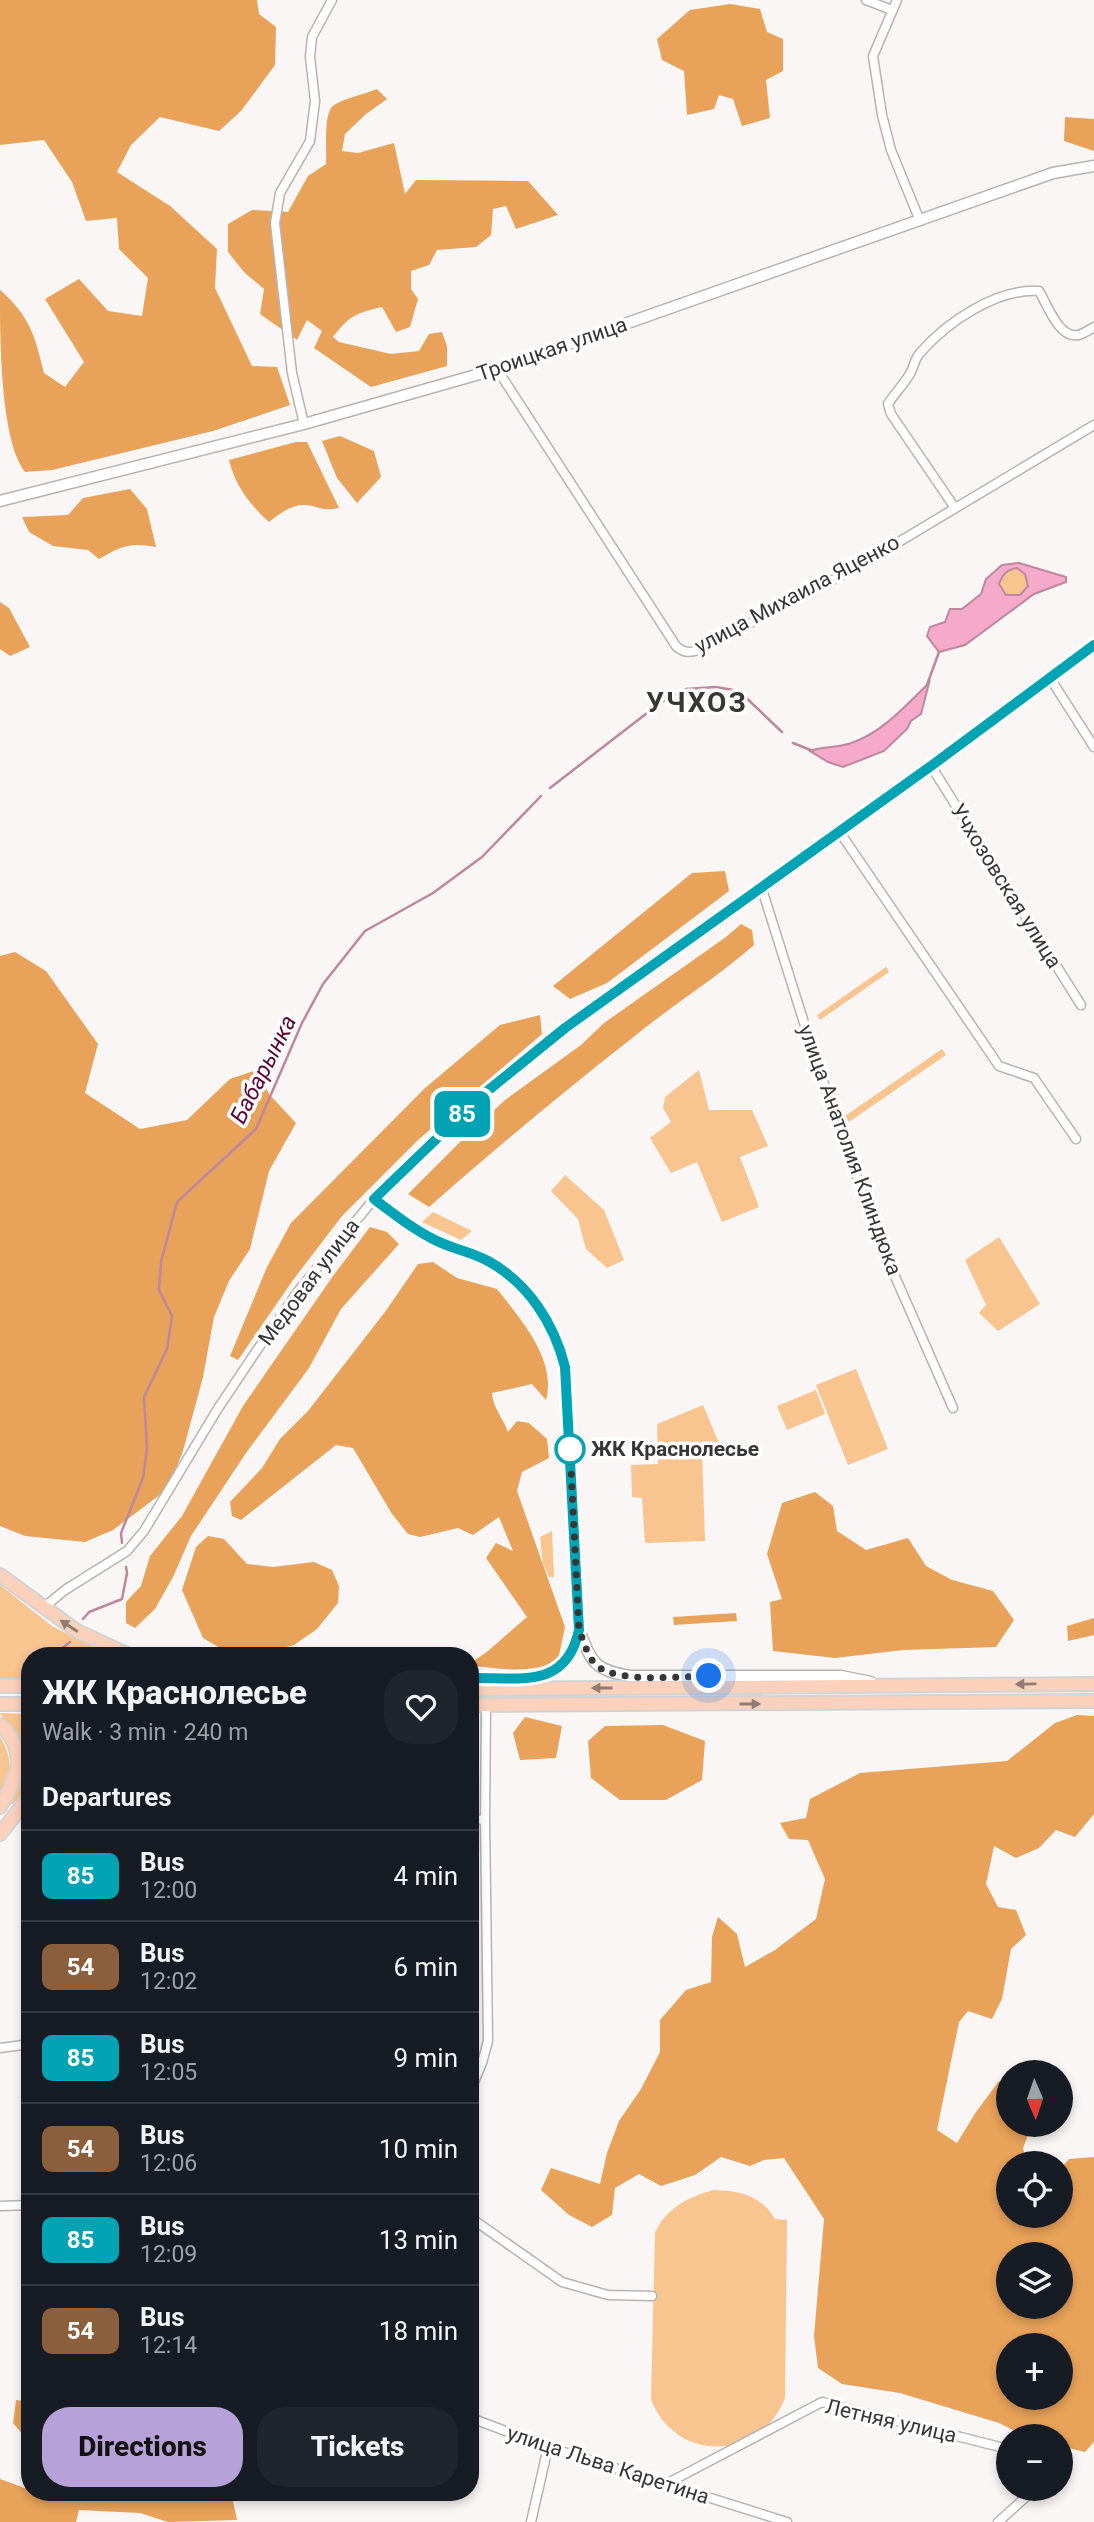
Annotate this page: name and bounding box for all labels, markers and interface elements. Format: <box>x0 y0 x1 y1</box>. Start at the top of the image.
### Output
street label: Троицкая улица <box>474 312 630 386</box>
street label: улица Михаила Яценко <box>691 530 903 658</box>
district label: УЧХОЗ <box>646 686 748 719</box>
street label: Учхозовская улица <box>946 799 1066 973</box>
water label: Бабарынка <box>225 1011 302 1128</box>
street label: улица Анатолия Клиндюка <box>793 1021 907 1279</box>
line badge: 85 <box>430 1091 494 1137</box>
text: 85 <box>448 1100 476 1128</box>
street label: Медовая улица <box>254 1214 364 1350</box>
marker: ЖК Краснолесье <box>555 1434 585 1464</box>
place label: ЖК Краснолесье <box>591 1437 759 1461</box>
one-way arrow <box>60 1620 79 1633</box>
your location <box>691 1658 726 1693</box>
button: heart <box>384 1670 458 1744</box>
text: ЖК Краснолесье <box>42 1673 307 1712</box>
one-way arrow <box>1015 1678 1037 1690</box>
one-way arrow <box>591 1682 613 1694</box>
one-way arrow <box>739 1698 761 1710</box>
text: Walk · 3 min · 240 m <box>42 1719 248 1746</box>
text: Departures <box>42 1782 172 1812</box>
text: Bus <box>140 1847 185 1877</box>
text: 4 min <box>393 1861 458 1891</box>
text: 85 <box>67 1862 94 1890</box>
text: 12:00 <box>140 1877 197 1904</box>
text: Bus <box>140 1938 185 1968</box>
text: 6 min <box>393 1952 458 1982</box>
text: 54 <box>67 1953 94 1981</box>
text: 12:02 <box>140 1968 197 1995</box>
text: Bus <box>140 2029 185 2059</box>
text: 9 min <box>393 2043 458 2073</box>
text: 85 <box>67 2044 94 2072</box>
text: 12:05 <box>140 2059 197 2086</box>
north arrow <box>996 2060 1073 2137</box>
map controls <box>996 2060 1073 2501</box>
text: Bus <box>140 2120 185 2150</box>
text: 10 min <box>379 2134 458 2164</box>
text: 54 <box>67 2135 94 2163</box>
text: 12:06 <box>140 2150 197 2177</box>
button: locate <box>996 2151 1073 2228</box>
text: Bus <box>140 2211 185 2241</box>
text: 13 min <box>379 2225 458 2255</box>
text: 85 <box>67 2226 94 2254</box>
text: 12:09 <box>140 2241 197 2268</box>
button: layers <box>996 2242 1073 2319</box>
text: Bus <box>140 2302 185 2332</box>
text: 18 min <box>379 2316 458 2346</box>
text: 54 <box>67 2317 94 2345</box>
text: 12:14 <box>140 2332 197 2359</box>
button: + <box>996 2333 1073 2410</box>
street label: Летняя улица <box>823 2394 959 2448</box>
button: Directions <box>42 2407 243 2487</box>
button: Tickets <box>257 2407 458 2487</box>
street label: улица Льва Каретина <box>504 2421 712 2509</box>
button: − <box>996 2424 1073 2501</box>

